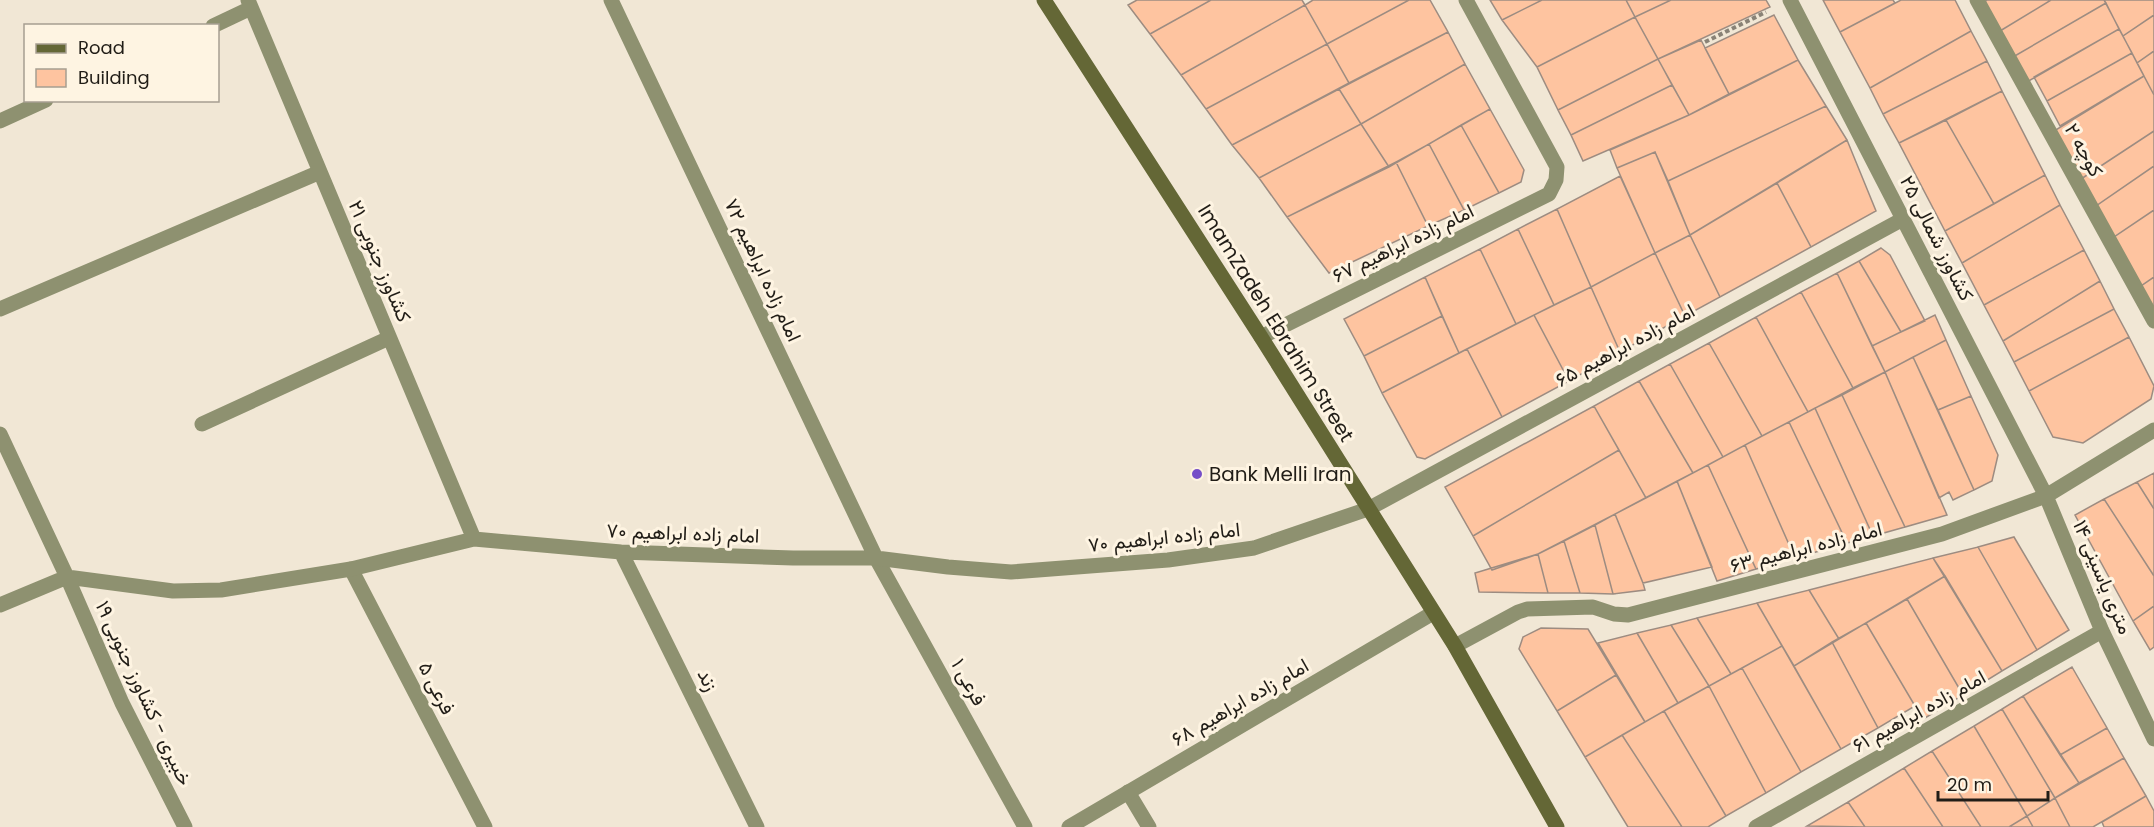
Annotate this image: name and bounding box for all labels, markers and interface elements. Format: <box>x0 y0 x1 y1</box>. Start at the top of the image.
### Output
legend <box>24 24 219 102</box>
text: Road <box>78 35 125 60</box>
text: Building <box>78 65 150 90</box>
street label: کوچه ۲ <box>2058 118 2110 182</box>
street label: کشاورز شمالی ۲۵ <box>1893 170 1981 306</box>
street label: امام زاده ابراهیم ۷۲ <box>718 194 808 346</box>
street label: کشاورز جنوبی ۲۱ <box>342 196 418 326</box>
street label: امام زاده ابراهیم ۶۷ <box>1328 197 1478 289</box>
street label: ImamZadeh Ebrahim Street <box>1191 199 1361 447</box>
street label: امام زاده ابراهیم ۶۵ <box>1550 296 1700 394</box>
place label: Bank Melli Iran <box>1209 460 1352 488</box>
marker: Bank Melli Iran <box>1190 467 1204 481</box>
street label: امام زاده ابراهیم ۷۰ <box>1086 515 1242 559</box>
street label: امام زاده ابراهیم ۶۳ <box>1727 515 1885 579</box>
street label: ۱۴ متری یاسینی <box>2066 515 2140 639</box>
street label: امام زاده ابراهیم ۷۰ <box>606 516 760 550</box>
street label: خبیری - کشاورز جنوبی ۱۹ <box>89 596 199 790</box>
street label: امام زاده ابراهیم ۶۸ <box>1166 651 1314 753</box>
street label: فرعی ۱ <box>945 653 993 711</box>
street label: فرعی ۵ <box>412 657 462 719</box>
street label: امام زاده ابراهیم ۶۱ <box>1847 663 1991 759</box>
street label: زند <box>691 664 725 696</box>
scale bar <box>1938 764 2048 802</box>
text: 20 m <box>1947 772 1992 797</box>

